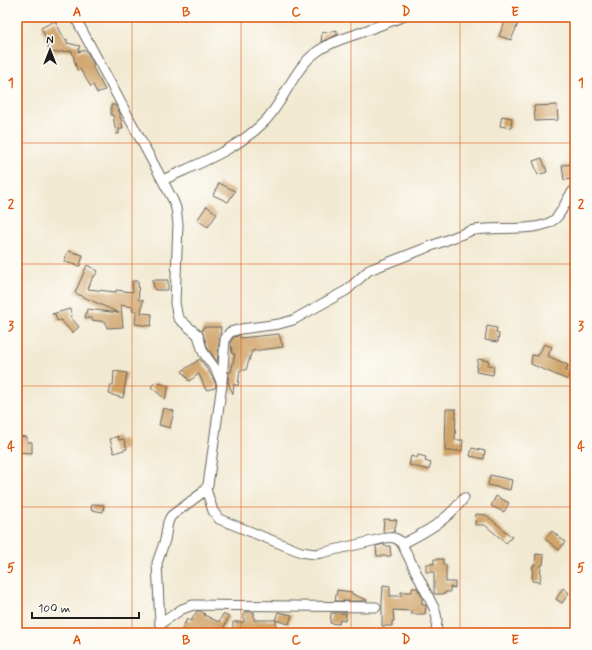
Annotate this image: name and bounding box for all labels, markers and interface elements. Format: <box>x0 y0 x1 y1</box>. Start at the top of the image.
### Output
text: A <box>73 4 81 21</box>
text: B <box>182 4 191 21</box>
text: C <box>291 4 301 21</box>
text: D <box>402 4 411 21</box>
text: E <box>511 4 519 21</box>
north arrow <box>30 30 70 70</box>
text: N <box>46 34 54 48</box>
text: 1 <box>8 75 14 92</box>
text: 1 <box>578 75 584 92</box>
text: 2 <box>8 196 15 213</box>
text: 2 <box>578 196 585 213</box>
text: 3 <box>8 318 14 335</box>
text: 3 <box>578 318 584 335</box>
text: 4 <box>7 439 15 456</box>
text: 4 <box>577 439 585 456</box>
text: 5 <box>7 560 15 577</box>
text: 5 <box>577 560 585 577</box>
scale bar <box>32 594 139 620</box>
text: 100 m <box>38 601 70 617</box>
text: A <box>73 632 81 649</box>
text: B <box>182 632 191 649</box>
text: C <box>291 632 301 649</box>
text: D <box>402 632 411 649</box>
text: E <box>511 632 519 649</box>

